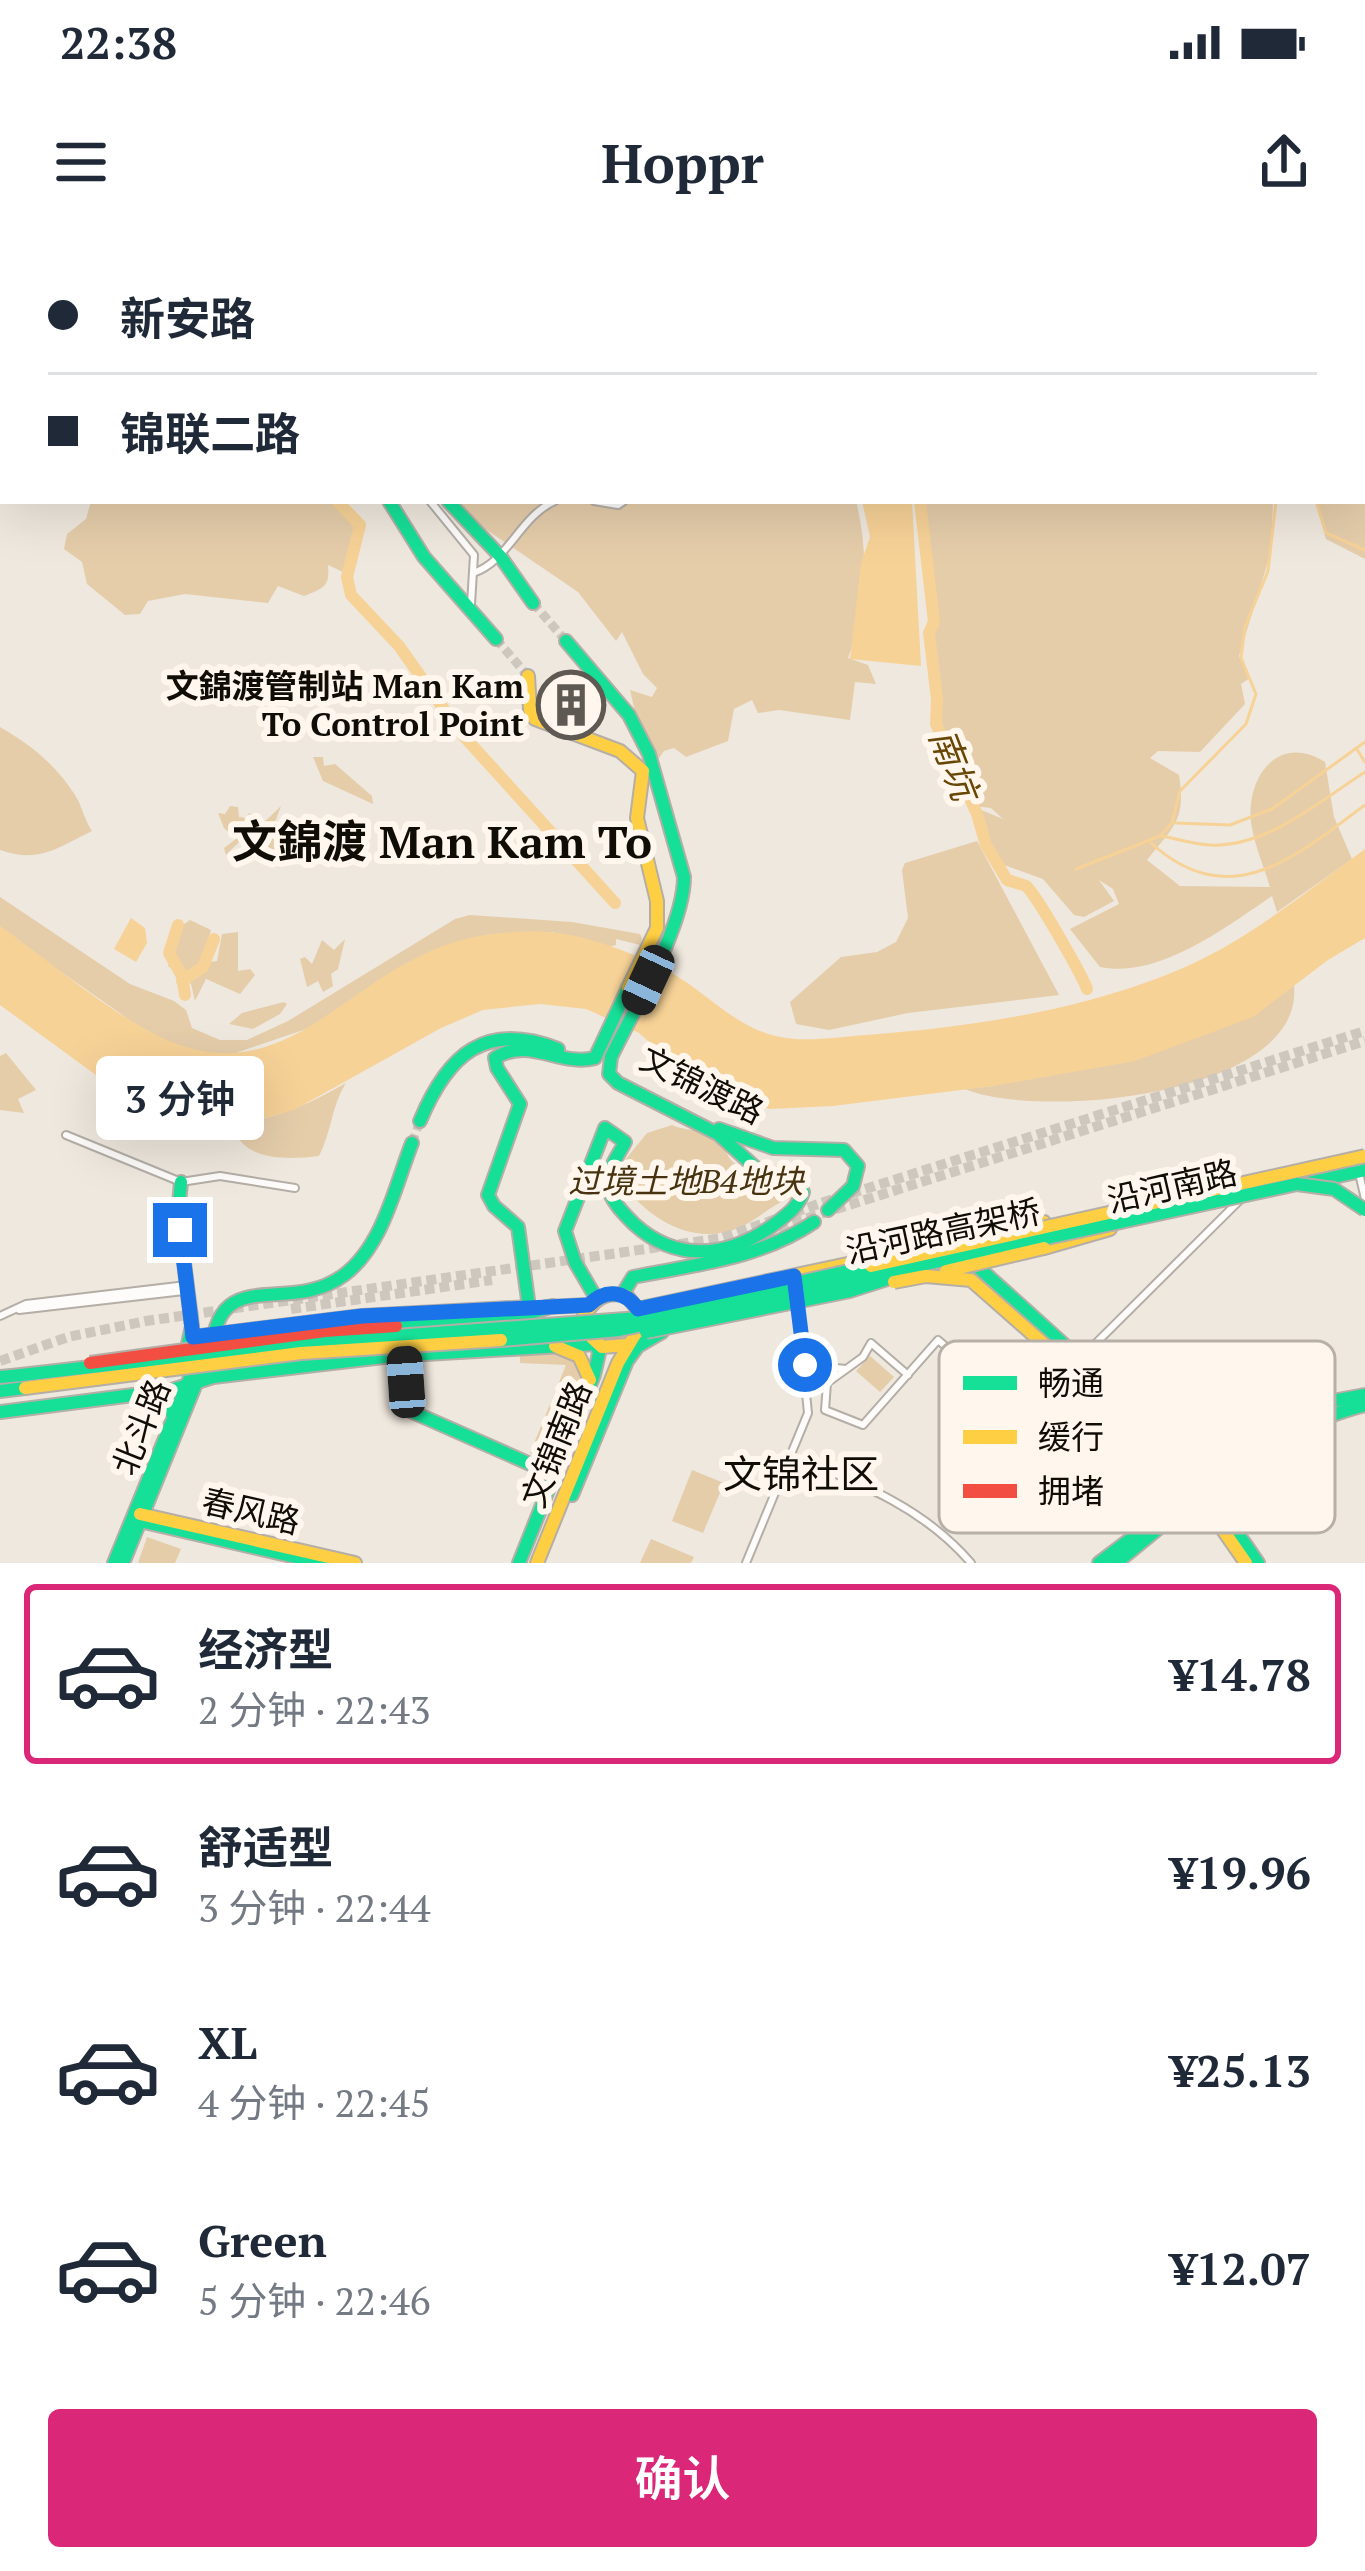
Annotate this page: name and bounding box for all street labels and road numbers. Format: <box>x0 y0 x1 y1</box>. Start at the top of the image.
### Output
street label: 文锦渡路 <box>633 1036 771 1133</box>
street label: 沿河南路 <box>1103 1150 1241 1221</box>
street label: 沿河路高架桥 <box>842 1189 1044 1272</box>
street label: 北斗路 <box>102 1373 179 1481</box>
street label: 文锦南路 <box>511 1375 600 1513</box>
street label: 春风路 <box>198 1478 304 1543</box>

